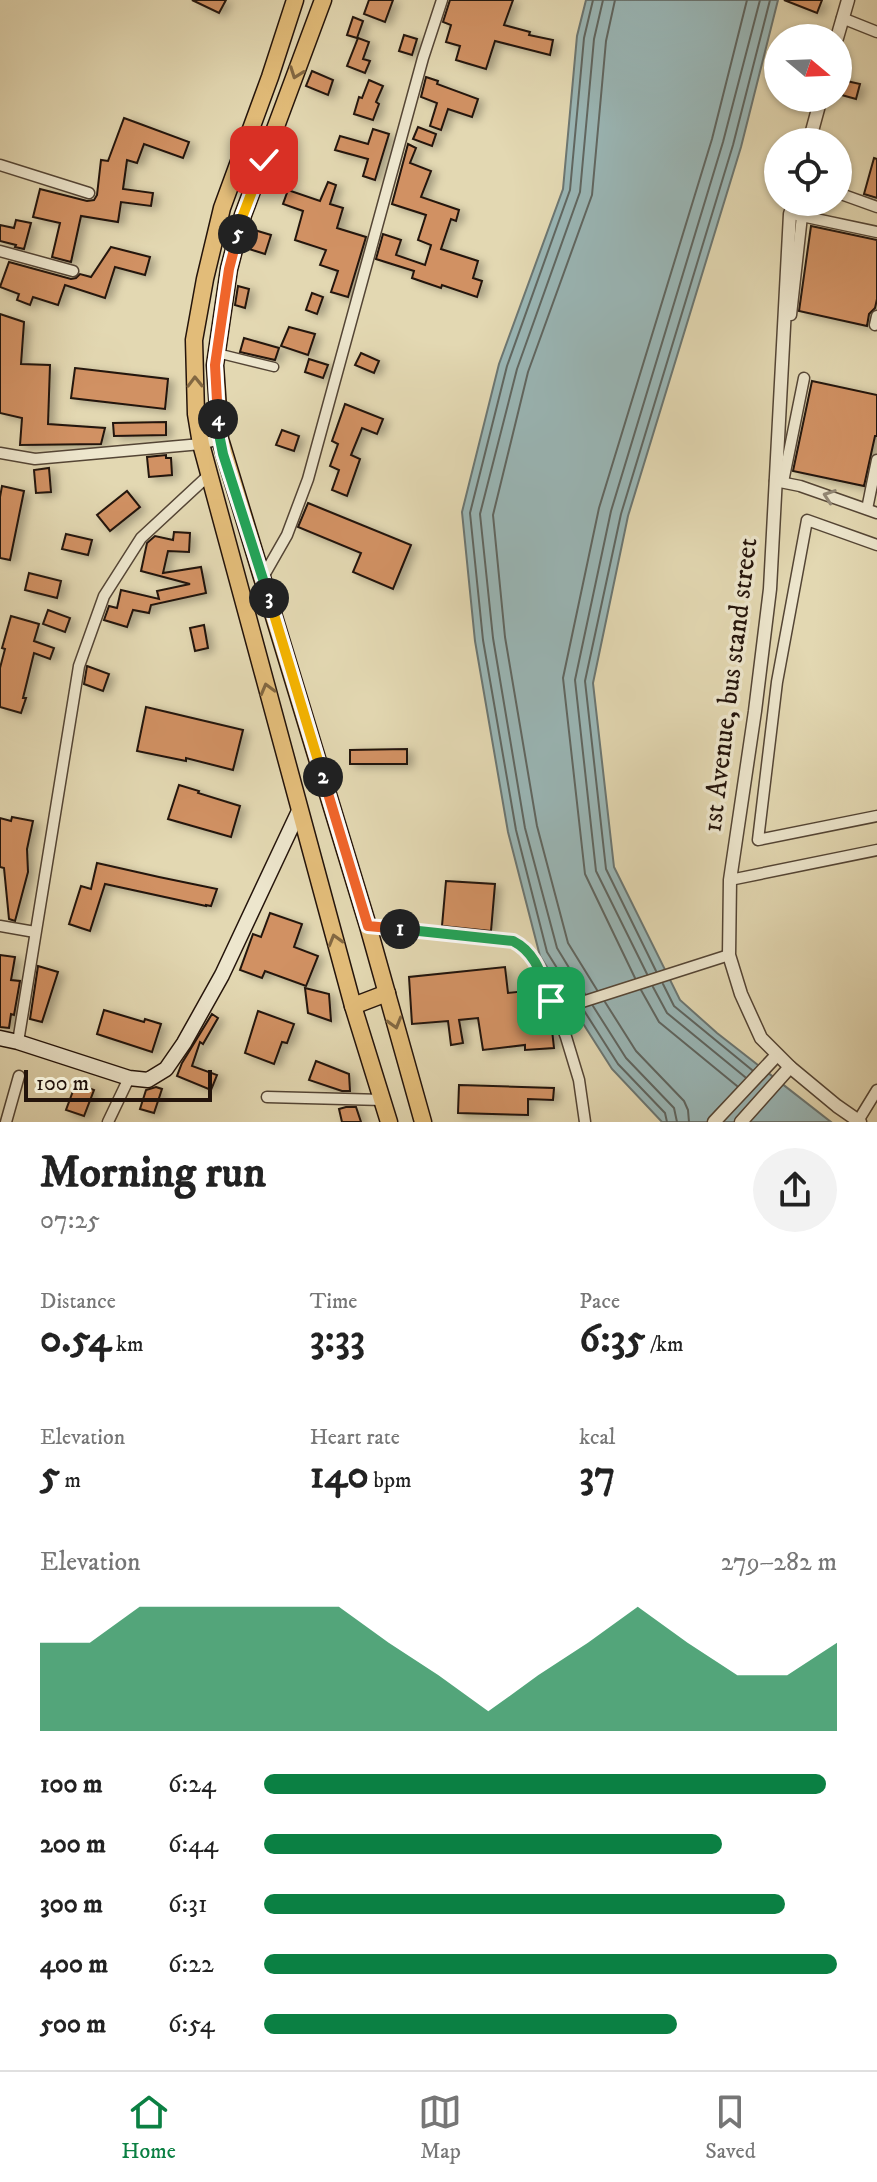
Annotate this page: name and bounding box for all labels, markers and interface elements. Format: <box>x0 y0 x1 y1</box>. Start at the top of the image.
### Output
north arrow <box>764 24 852 112</box>
map controls <box>764 24 852 216</box>
one-way arrow <box>289 65 306 79</box>
pin <box>230 126 298 194</box>
button: locate <box>764 128 852 216</box>
icon: check <box>242 138 286 182</box>
pin: 5 <box>218 214 258 254</box>
text: 5 <box>233 220 243 247</box>
one-way arrow <box>187 375 204 388</box>
pin: 4 <box>198 399 238 439</box>
text: 4 <box>212 405 224 432</box>
one-way arrow <box>823 489 837 506</box>
street label: 1st Avenue, bus stand street <box>695 536 765 834</box>
pin: 3 <box>249 578 289 618</box>
text: 3 <box>265 584 273 611</box>
one-way arrow <box>259 683 276 697</box>
pin: 2 <box>303 757 343 797</box>
text: 2 <box>318 763 328 790</box>
pin: 1 <box>380 909 420 949</box>
text: 1 <box>396 915 404 942</box>
one-way arrow <box>327 934 344 948</box>
pin <box>517 967 585 1035</box>
icon: arrive <box>529 979 573 1023</box>
one-way arrow <box>386 1015 403 1029</box>
scale bar <box>24 1066 212 1102</box>
text: 100 m <box>36 1070 89 1097</box>
text: Morning run <box>40 1146 266 1201</box>
button: share <box>753 1148 837 1232</box>
text: 07:25 <box>40 1204 100 1237</box>
text: Distance <box>40 1288 116 1315</box>
text: Time <box>310 1288 357 1315</box>
text: Pace <box>579 1288 620 1315</box>
text: 0.54 <box>40 1315 111 1365</box>
text: 3:33 <box>310 1315 365 1365</box>
text: 6:35 <box>579 1315 645 1365</box>
text: km <box>111 1331 143 1358</box>
text: /km <box>645 1331 684 1358</box>
text: Elevation <box>40 1424 125 1451</box>
text: Heart rate <box>310 1424 400 1451</box>
text: kcal <box>579 1424 615 1451</box>
text: 5 <box>40 1451 60 1501</box>
text: 140 <box>310 1451 369 1501</box>
text: 37 <box>579 1451 615 1501</box>
text: m <box>60 1467 81 1494</box>
text: bpm <box>369 1467 412 1494</box>
text: Elevation <box>40 1546 141 1579</box>
text: 279–282 m <box>721 1546 837 1579</box>
text: 100 m <box>40 1768 103 1801</box>
text: 6:24 <box>168 1768 216 1801</box>
text: 200 m <box>40 1828 106 1861</box>
text: 6:44 <box>168 1828 218 1861</box>
text: 300 m <box>40 1888 103 1921</box>
text: 6:31 <box>168 1888 208 1921</box>
text: 400 m <box>40 1948 108 1981</box>
text: 6:22 <box>168 1948 214 1981</box>
text: 500 m <box>40 2008 106 2041</box>
text: 6:54 <box>168 2008 215 2041</box>
tab: Home <box>121 2090 176 2165</box>
tab: Map <box>418 2090 462 2165</box>
tab: Saved <box>705 2090 756 2165</box>

